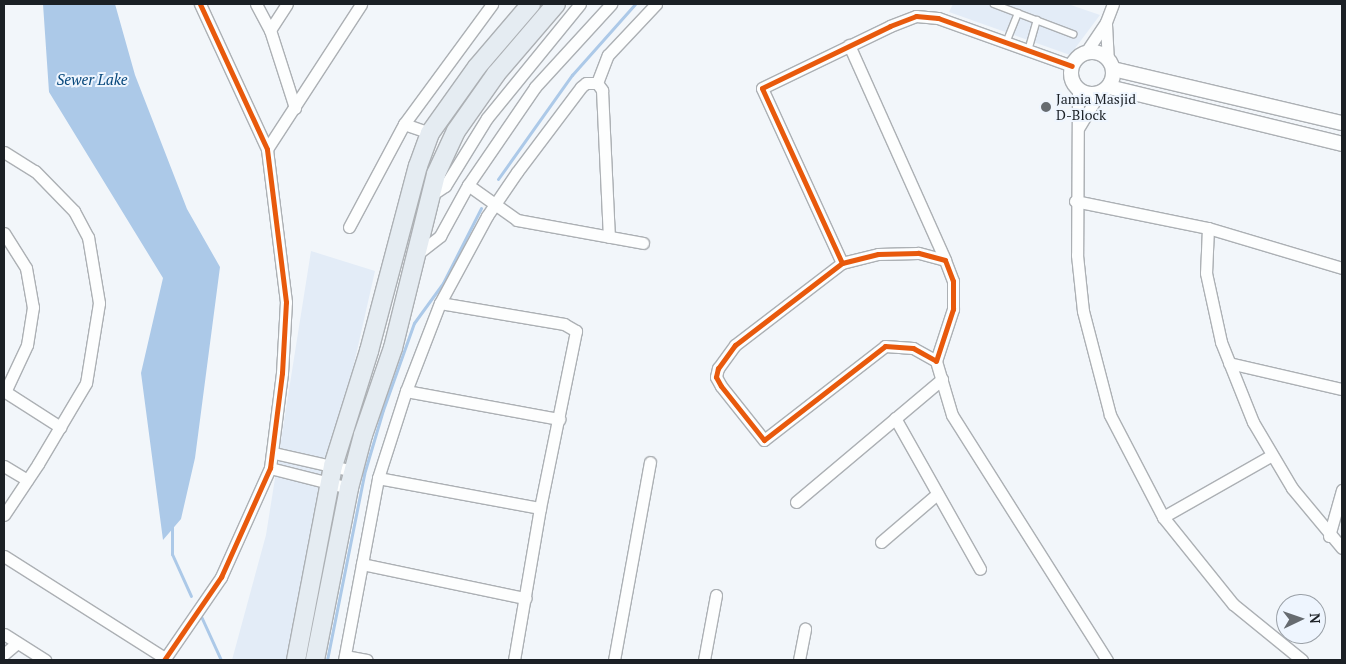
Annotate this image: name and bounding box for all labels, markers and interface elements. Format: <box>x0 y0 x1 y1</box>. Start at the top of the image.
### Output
water label: Sewer Lake <box>56 71 128 89</box>
place label: Jamia Masjid D-Block <box>1056 91 1136 124</box>
marker: Jamia Masjid D-Block <box>1040 101 1052 113</box>
north arrow <box>1276 594 1326 644</box>
text: N <box>1306 612 1325 624</box>

